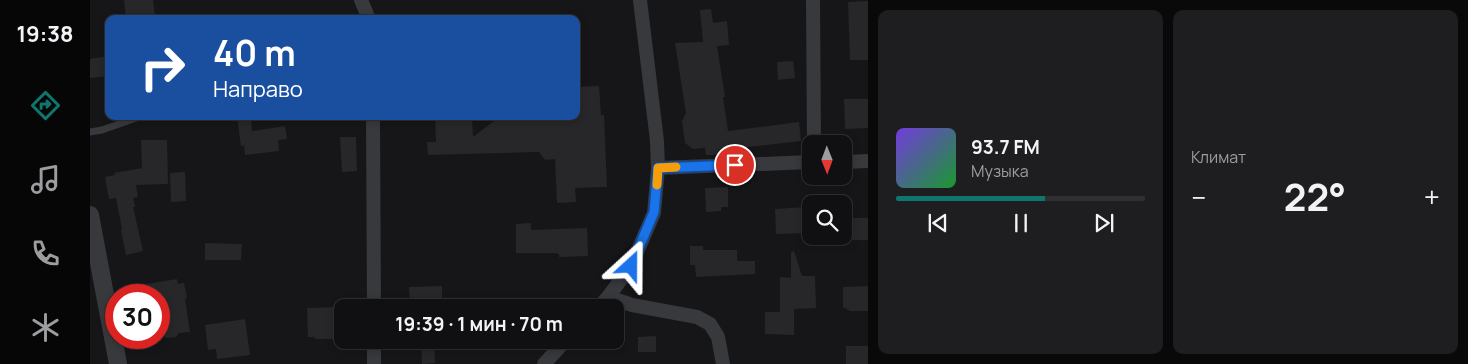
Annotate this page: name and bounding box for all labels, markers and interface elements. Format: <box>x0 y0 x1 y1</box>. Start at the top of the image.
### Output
text: 19:38 <box>16 19 74 49</box>
text: 40 m <box>213 29 296 77</box>
icon: right <box>130 35 195 100</box>
text: Направо <box>213 74 303 104</box>
icon: directions <box>28 88 63 123</box>
text: 93.7 FM <box>971 134 1040 160</box>
north arrow <box>802 135 852 185</box>
map controls <box>802 135 852 245</box>
pin <box>714 144 756 186</box>
text: Климат <box>1191 146 1246 168</box>
icon: arrive <box>721 151 749 179</box>
text: Музыка <box>971 160 1029 182</box>
icon: music <box>28 162 63 197</box>
text: 22° <box>1284 170 1346 222</box>
text: − <box>1191 178 1206 216</box>
text: + <box>1424 178 1440 216</box>
button: search <box>802 195 852 245</box>
icon: previous <box>924 209 952 237</box>
icon: pause <box>1007 209 1035 237</box>
icon: next <box>1090 209 1118 237</box>
icon: phone <box>28 236 63 271</box>
position arrow <box>604 239 656 291</box>
speed limit sign: 30 <box>105 284 170 349</box>
icon: climate <box>28 310 63 345</box>
text: 19:39 · 1 мин · 70 m <box>395 311 563 337</box>

